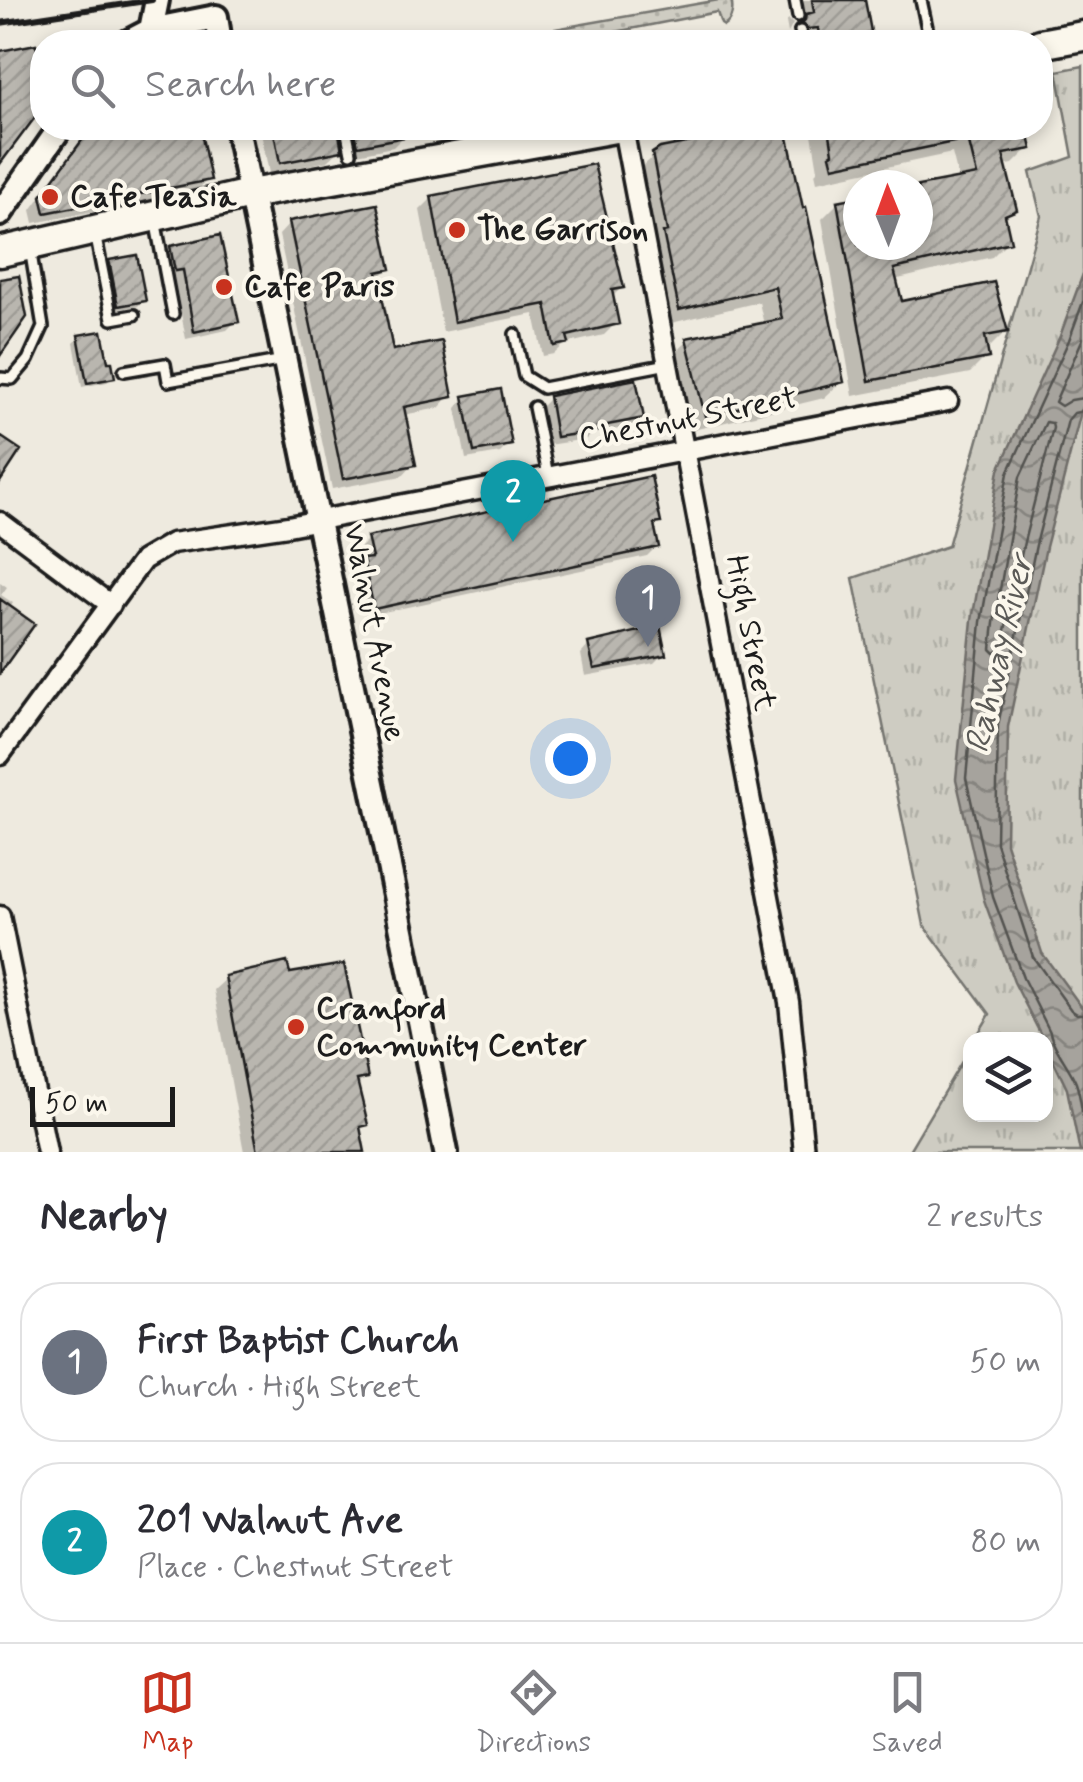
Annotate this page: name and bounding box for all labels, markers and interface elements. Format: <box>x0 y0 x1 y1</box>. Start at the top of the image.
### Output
search box <box>30 30 1053 140</box>
icon: search <box>65 58 120 113</box>
text: Search here <box>145 61 336 110</box>
north arrow <box>843 170 933 260</box>
place label: Cafe Teasia <box>70 176 237 218</box>
marker: Cafe Teasia <box>39 186 61 208</box>
place label: The Garrison <box>477 209 648 251</box>
marker: The Garrison <box>446 219 468 241</box>
place label: Cafe Paris <box>244 266 395 308</box>
marker: Cafe Paris <box>213 276 235 298</box>
street label: Chestnut Street <box>575 377 801 461</box>
pin: 2 <box>480 460 546 542</box>
street label: Walnut Avenue <box>332 521 416 745</box>
water label: Rahway River <box>955 547 1046 757</box>
street label: High Street <box>711 552 786 715</box>
pin: 1 <box>616 564 680 647</box>
your location <box>545 733 596 784</box>
place label: Cranford Community Center <box>316 988 587 1067</box>
marker: Cranford Community Center <box>285 1016 307 1038</box>
map controls <box>963 1032 1053 1122</box>
button: layers <box>963 1032 1053 1122</box>
scale bar <box>30 1082 175 1126</box>
text: 50 m <box>45 1086 108 1123</box>
text: Nearby <box>40 1190 168 1245</box>
text: 2 results <box>926 1196 1043 1238</box>
text: First Baptist Church <box>137 1317 459 1366</box>
text: 1 <box>67 1341 82 1383</box>
text: 50 m <box>969 1341 1041 1383</box>
text: Church · High Street <box>137 1366 421 1408</box>
text: 201 Walnut Ave <box>137 1497 403 1546</box>
text: 2 <box>67 1521 82 1563</box>
text: 80 m <box>971 1521 1041 1563</box>
text: Place · Chestnut Street <box>137 1546 454 1588</box>
tab: Map <box>140 1665 195 1762</box>
tab: Directions <box>476 1665 591 1762</box>
tab: Saved <box>872 1665 943 1762</box>

